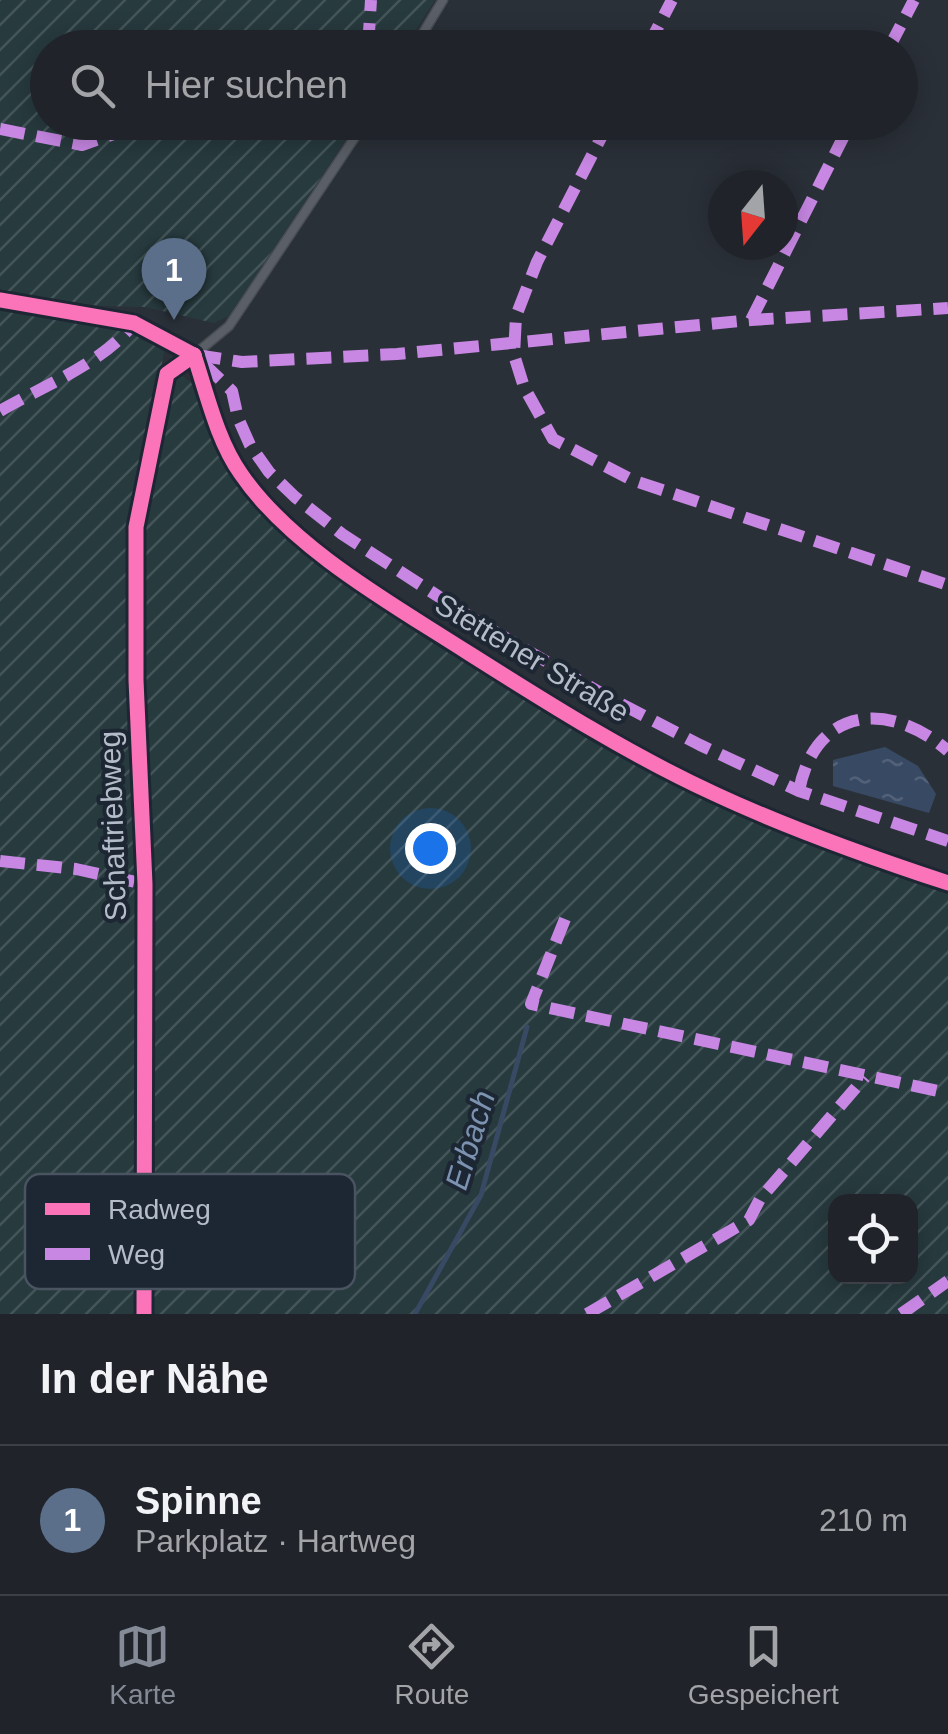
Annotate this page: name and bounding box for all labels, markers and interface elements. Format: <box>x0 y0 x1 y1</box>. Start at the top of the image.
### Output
search box <box>30 30 918 140</box>
icon: search <box>65 58 120 113</box>
text: Hier suchen <box>145 64 348 106</box>
north arrow <box>708 170 798 260</box>
pin: 1 <box>142 238 206 320</box>
street label: Stettener Straße <box>429 587 635 728</box>
street label: Schaftriebweg <box>93 730 132 922</box>
your location <box>405 823 456 874</box>
water label: Erbach <box>438 1086 502 1194</box>
legend <box>25 1174 355 1289</box>
text: Radweg <box>108 1194 211 1225</box>
map controls <box>828 1194 918 1284</box>
button: locate <box>828 1194 918 1284</box>
text: Weg <box>108 1239 165 1270</box>
text: In der Nähe <box>40 1355 269 1402</box>
text: Spinne <box>135 1480 262 1522</box>
text: 1 <box>64 1502 81 1538</box>
text: 210 m <box>819 1502 908 1538</box>
text: Parkplatz · Hartweg <box>135 1523 416 1559</box>
tab: Karte <box>109 1619 176 1711</box>
tab: Route <box>395 1619 469 1711</box>
tab: Gespeichert <box>688 1619 839 1711</box>

